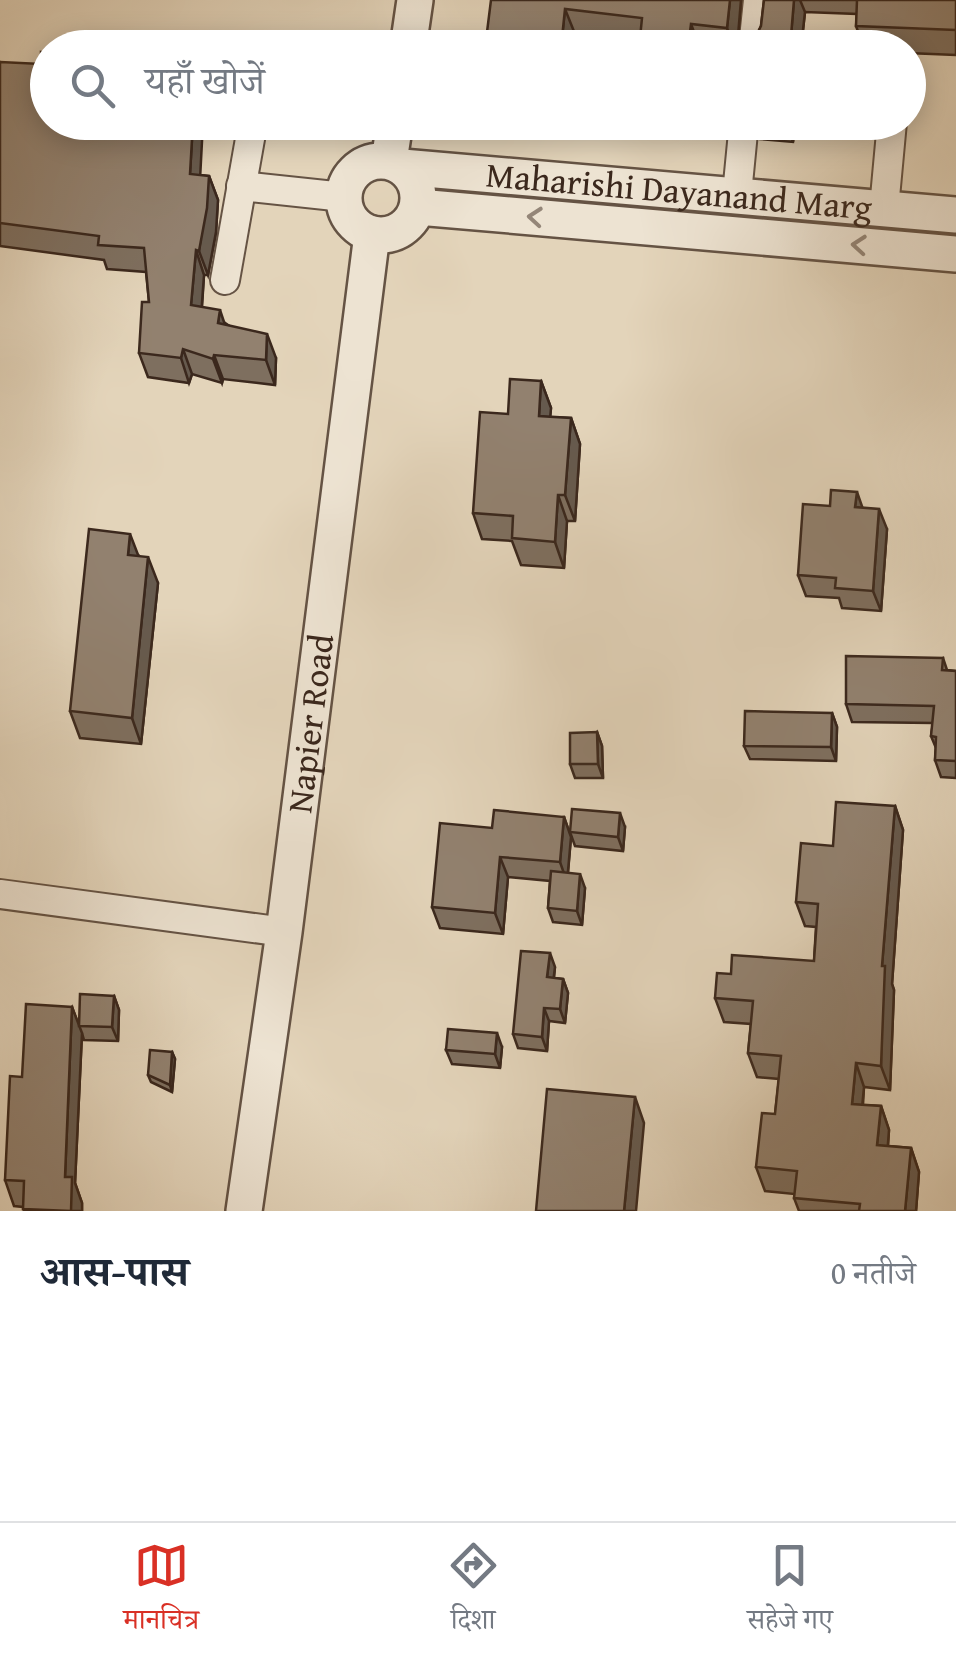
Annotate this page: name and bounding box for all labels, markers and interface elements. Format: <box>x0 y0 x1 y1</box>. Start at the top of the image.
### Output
search box <box>30 30 926 140</box>
text: यहाँ खोजें <box>145 52 265 108</box>
icon: search <box>65 58 120 113</box>
street label: Maharishi Dayanand Marg <box>484 148 875 233</box>
one-way arrow <box>527 206 543 228</box>
one-way arrow <box>850 235 866 257</box>
street label: Napier Road <box>273 631 346 816</box>
text: आस-पास <box>40 1240 189 1301</box>
text: 0 नतीजे <box>831 1249 916 1296</box>
tab: मानचित्र <box>123 1538 199 1647</box>
tab: दिशा <box>446 1538 501 1647</box>
tab: सहेजे गए <box>747 1538 833 1647</box>

